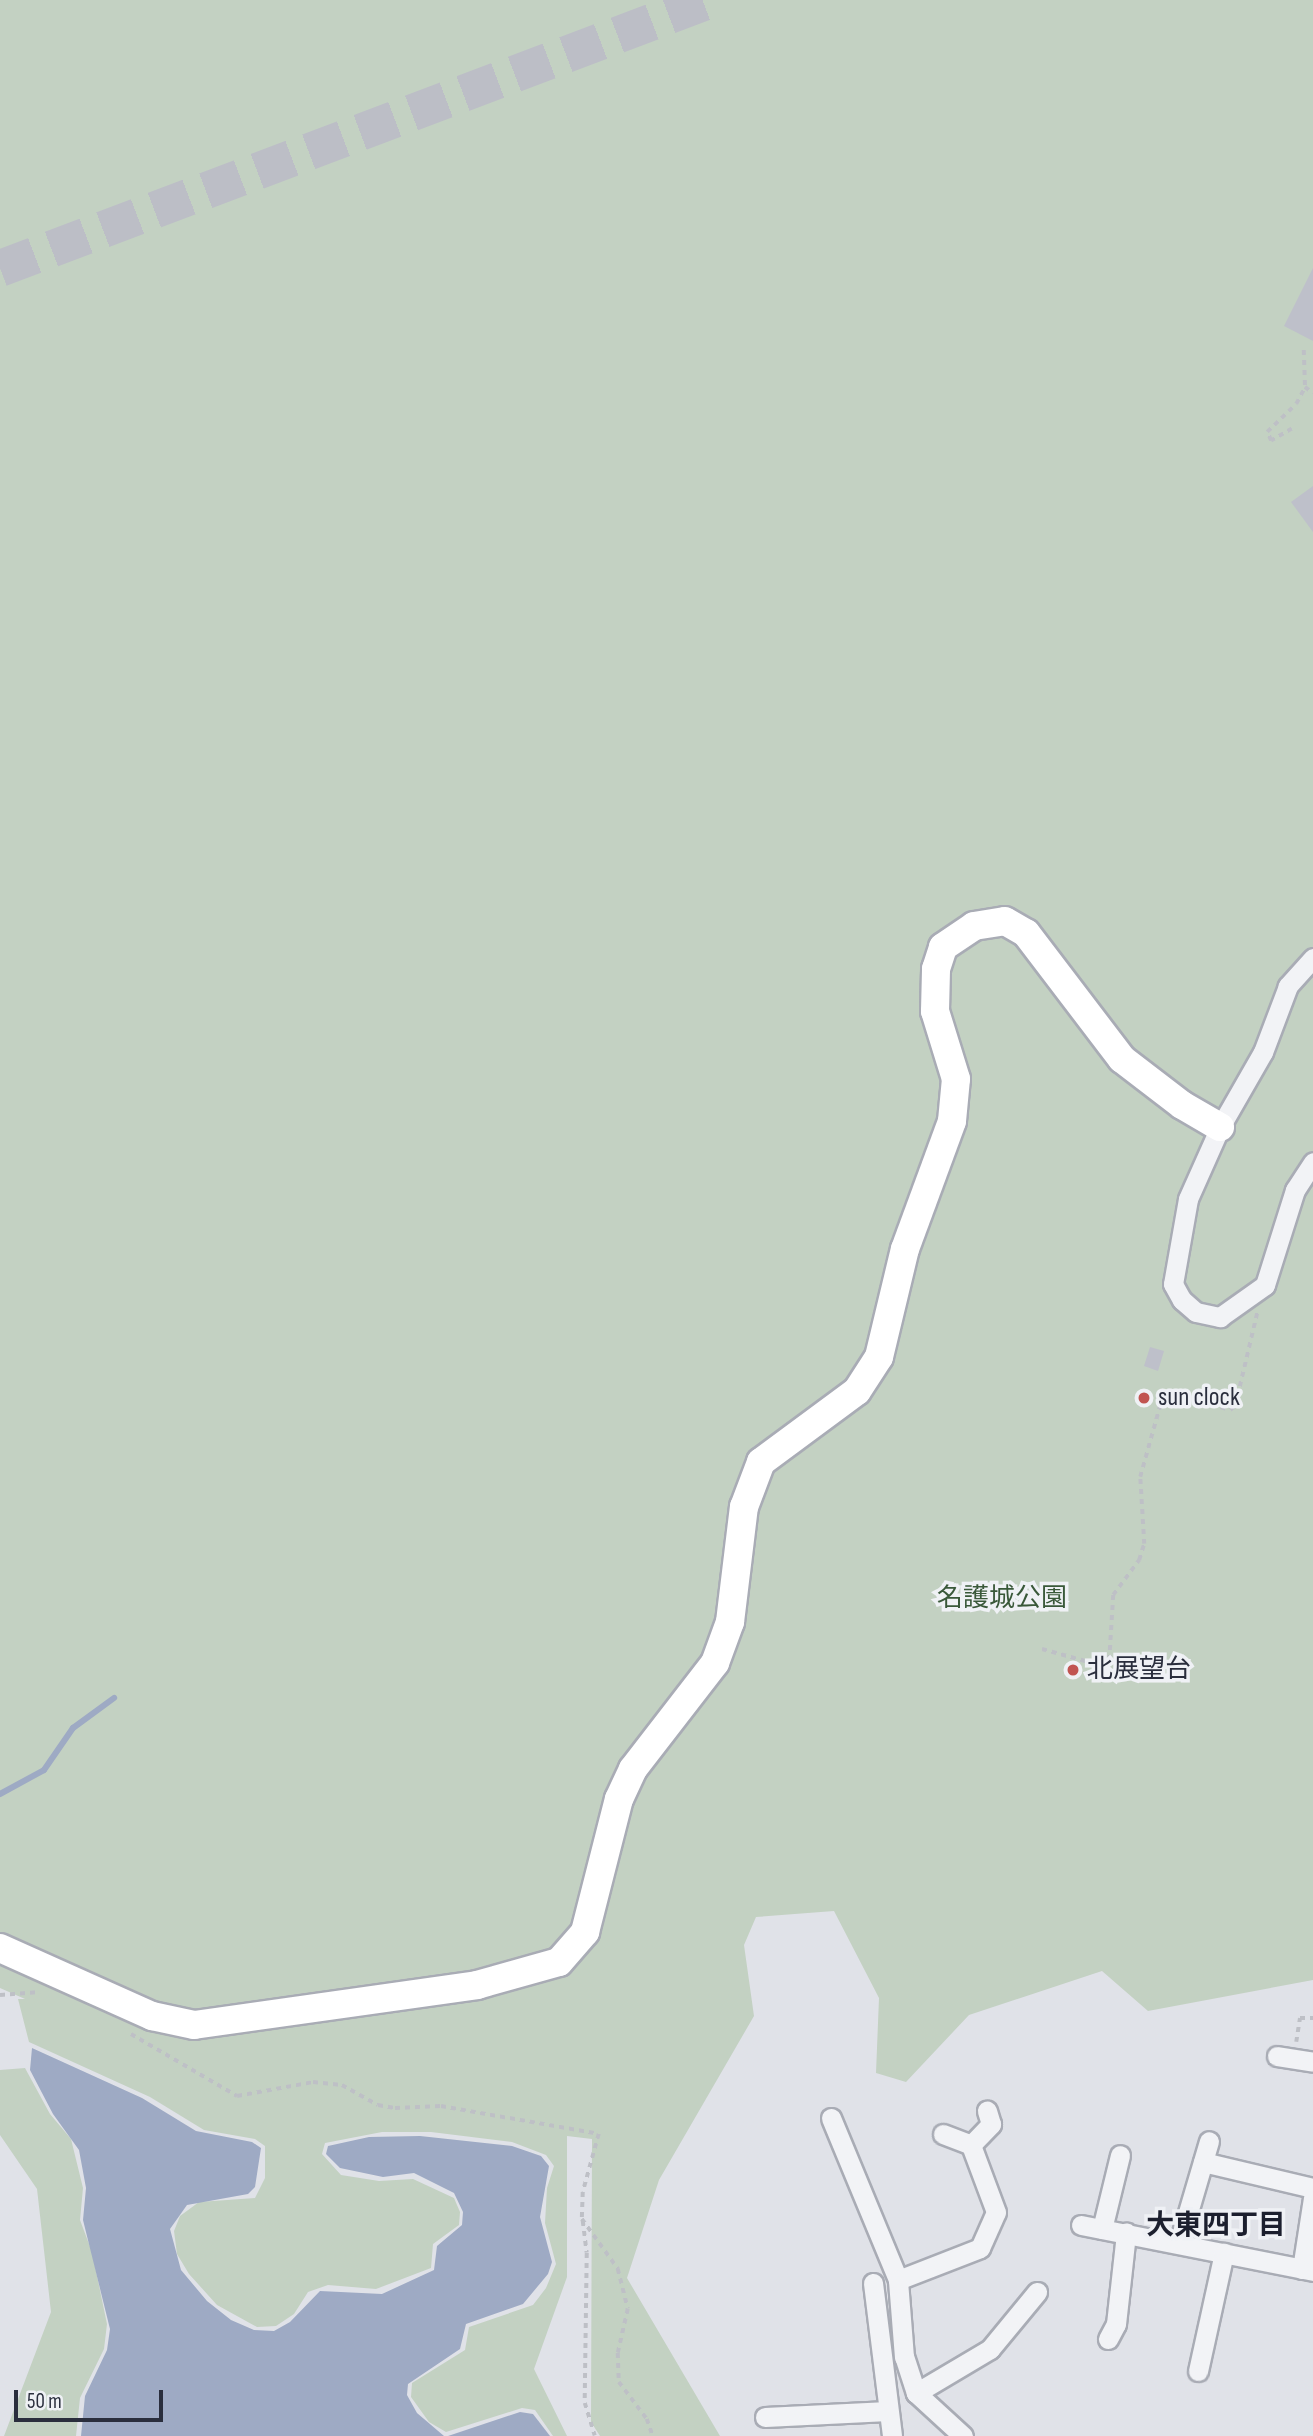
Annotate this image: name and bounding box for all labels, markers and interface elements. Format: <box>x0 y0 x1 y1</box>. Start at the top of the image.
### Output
place label: sun clock <box>1158 1382 1240 1414</box>
marker: sun clock <box>1136 1390 1152 1406</box>
park label: 名護城公園 <box>937 1583 1067 1615</box>
place label: 北展望台 <box>1087 1654 1191 1686</box>
marker: 北展望台 <box>1065 1662 1081 1678</box>
district label: 大東四丁目 <box>1146 2209 1286 2243</box>
scale bar <box>18 2376 166 2420</box>
text: 50 m <box>27 2389 62 2414</box>

